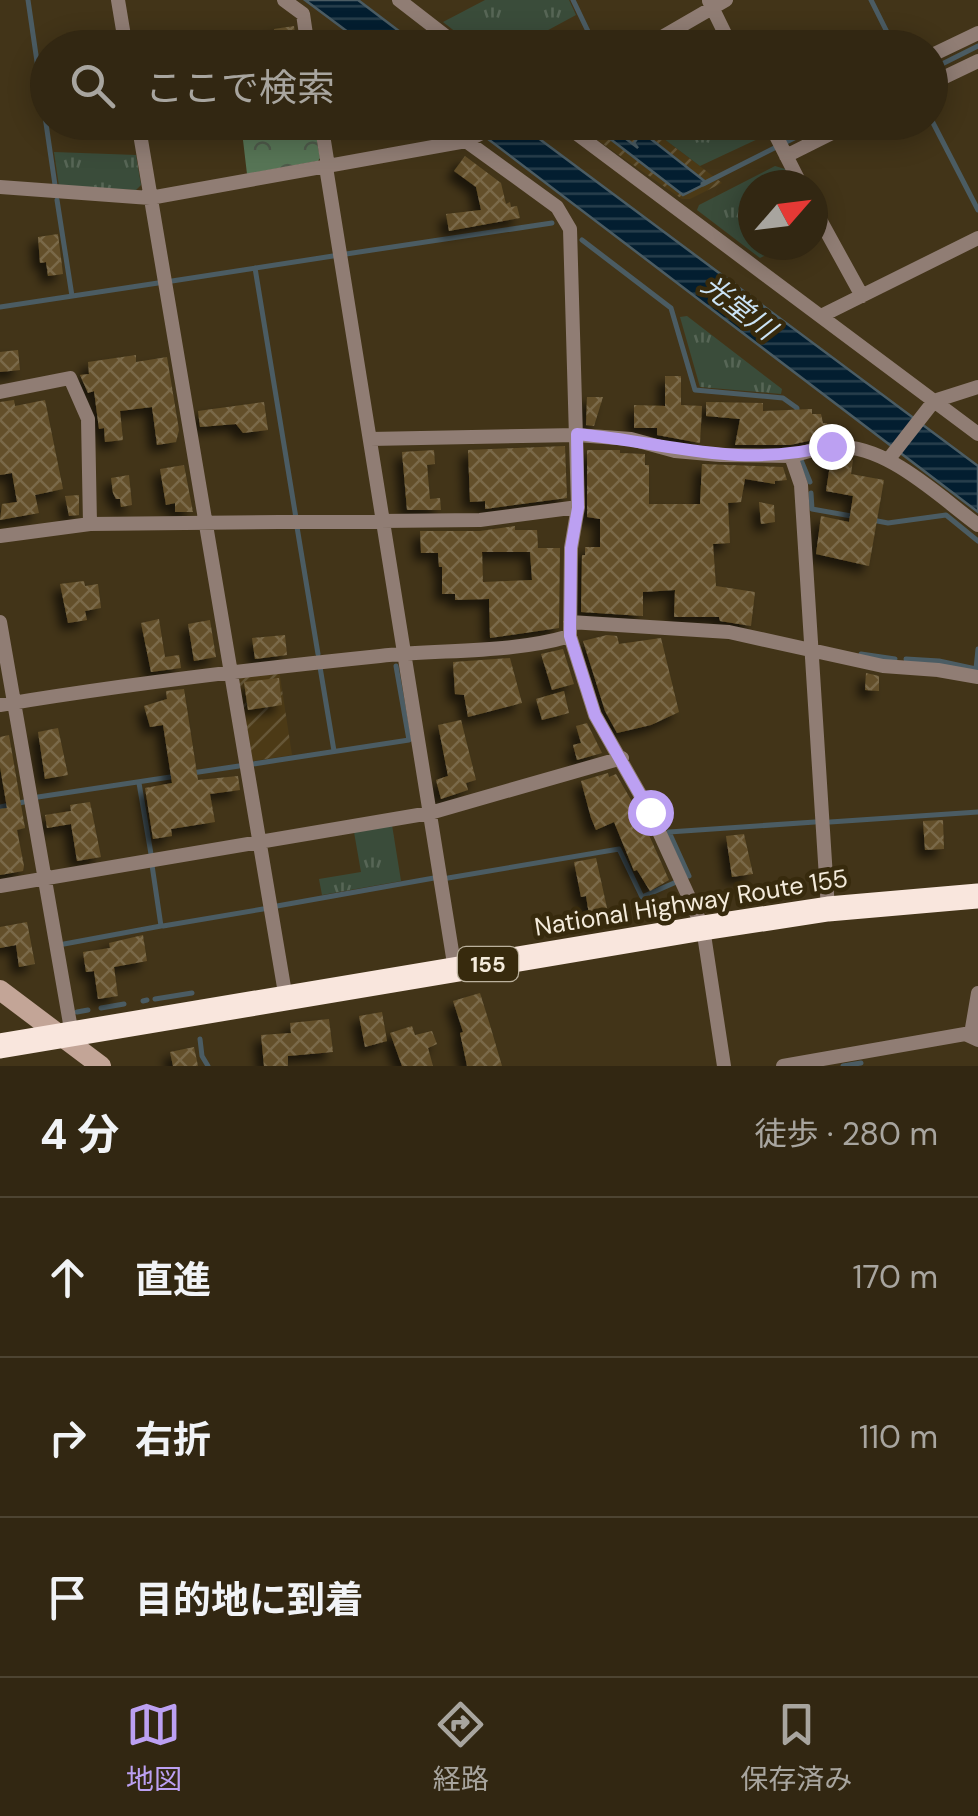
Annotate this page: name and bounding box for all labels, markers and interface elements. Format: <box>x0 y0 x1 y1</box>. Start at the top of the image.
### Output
search box <box>30 30 948 140</box>
icon: search <box>65 58 120 113</box>
text: ここで検索 <box>145 63 335 113</box>
north arrow <box>738 170 828 260</box>
water label: 光堂川 <box>694 267 786 350</box>
route end <box>809 424 855 470</box>
route start <box>628 790 674 836</box>
street label: National Highway Route 155 <box>532 861 850 944</box>
road number: 155 <box>458 947 518 981</box>
text: 4 分 <box>40 1107 119 1162</box>
text: 徒歩 · 280 m <box>754 1113 938 1155</box>
icon: ahead <box>40 1250 95 1305</box>
text: 直進 <box>135 1255 211 1305</box>
text: 170 m <box>852 1256 938 1298</box>
icon: right <box>40 1410 95 1465</box>
text: 右折 <box>135 1415 211 1465</box>
text: 110 m <box>859 1416 938 1458</box>
icon: arrive <box>40 1570 95 1625</box>
text: 目的地に到着 <box>135 1575 363 1625</box>
tab: 地図 <box>126 1697 182 1798</box>
tab: 経路 <box>433 1697 489 1798</box>
tab: 保存済み <box>740 1697 852 1798</box>

